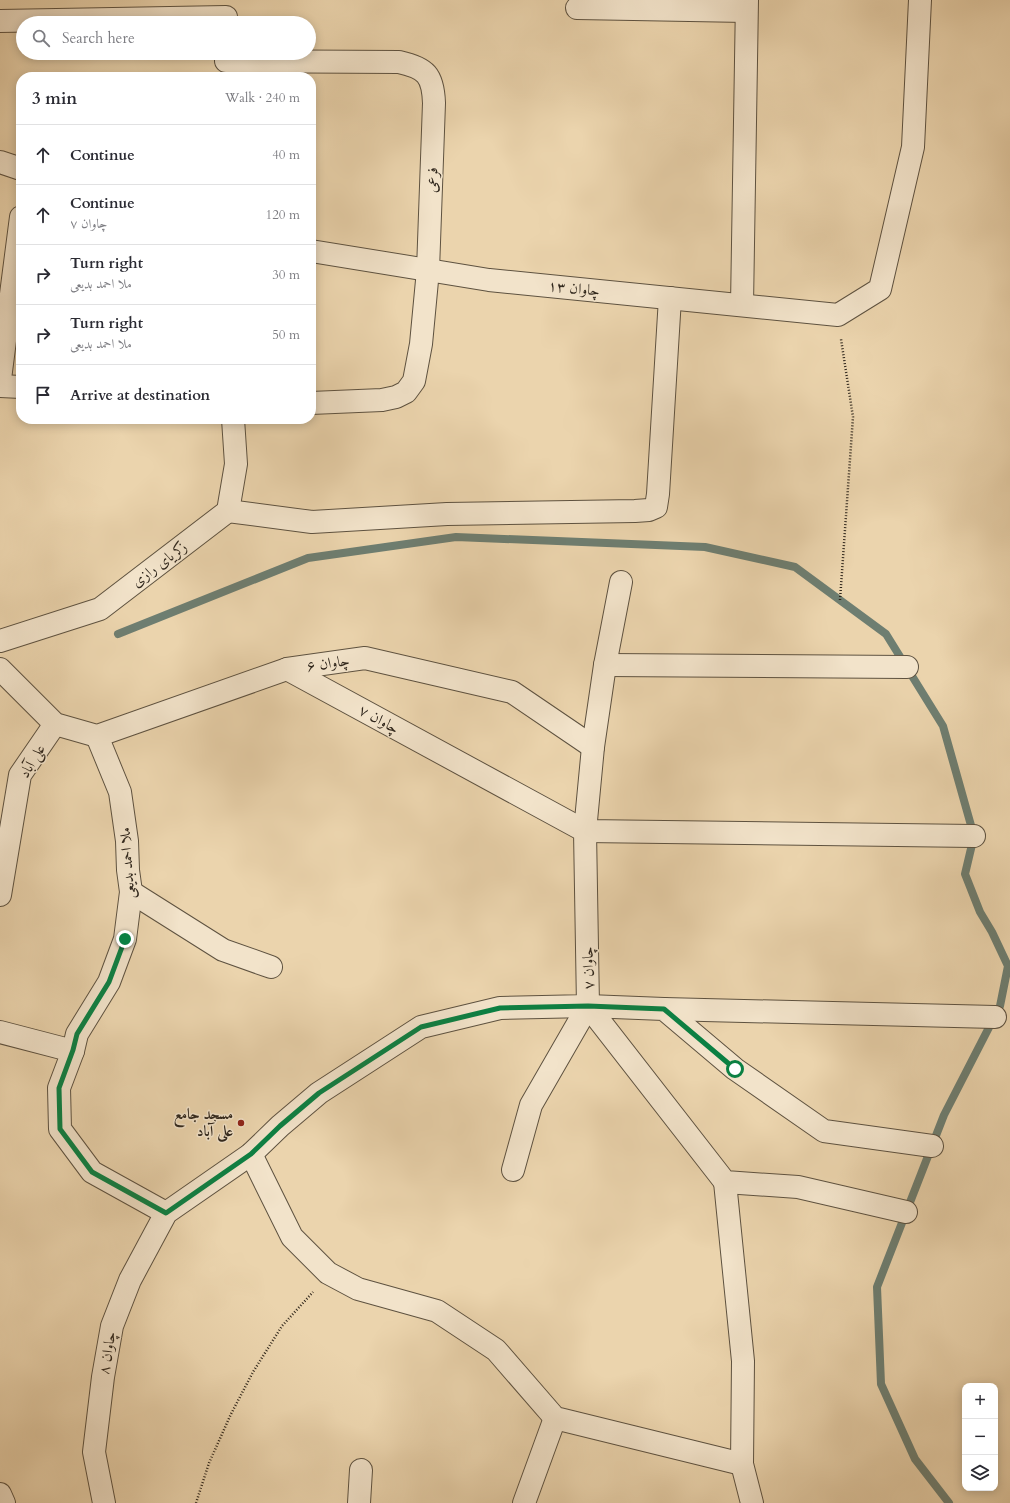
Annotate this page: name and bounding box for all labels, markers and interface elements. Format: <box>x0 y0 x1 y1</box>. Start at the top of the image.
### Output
search box <box>16 16 316 60</box>
icon: search <box>30 27 52 49</box>
text: Search here <box>62 28 135 48</box>
text: 3 min <box>32 87 77 110</box>
text: Walk · 240 m <box>225 89 300 107</box>
icon: ahead <box>32 144 54 166</box>
text: Continue <box>70 145 135 165</box>
text: 40 m <box>272 146 300 164</box>
street label: فرعی <box>422 167 442 193</box>
text: Continue <box>70 193 135 213</box>
icon: ahead <box>32 204 54 226</box>
text: 120 m <box>266 206 300 224</box>
text: چاوان ۷ <box>70 215 107 233</box>
text: Turn right <box>70 253 143 273</box>
icon: right <box>32 264 54 286</box>
text: 30 m <box>272 266 300 284</box>
text: ملا احمد بدیعی <box>70 275 132 293</box>
street label: چاوان ۱۳ <box>547 275 601 302</box>
text: Turn right <box>70 313 143 333</box>
icon: right <box>32 324 54 346</box>
text: 50 m <box>272 326 300 344</box>
text: ملا احمد بدیعی <box>70 335 132 353</box>
icon: arrive <box>32 384 54 406</box>
text: Arrive at destination <box>70 385 210 405</box>
street label: زکریای رازی <box>127 537 191 591</box>
street label: چاوان ۶ <box>305 650 351 677</box>
street label: چاوان ۷ <box>355 700 403 739</box>
street label: علی آباد <box>14 740 51 782</box>
street label: ملا احمد بدیعی <box>115 827 140 899</box>
route end <box>116 930 134 948</box>
street label: چاوان ۷ <box>578 946 599 990</box>
route start <box>726 1060 744 1078</box>
place label: مسجد جامع علی آباد <box>174 1104 233 1143</box>
marker: مسجد جامع علی آباد <box>236 1118 246 1128</box>
street label: چاوان ۸ <box>93 1330 122 1376</box>
map controls <box>962 1383 998 1491</box>
button: + <box>962 1383 998 1419</box>
button: − <box>962 1419 998 1455</box>
button: layers <box>962 1455 998 1491</box>

